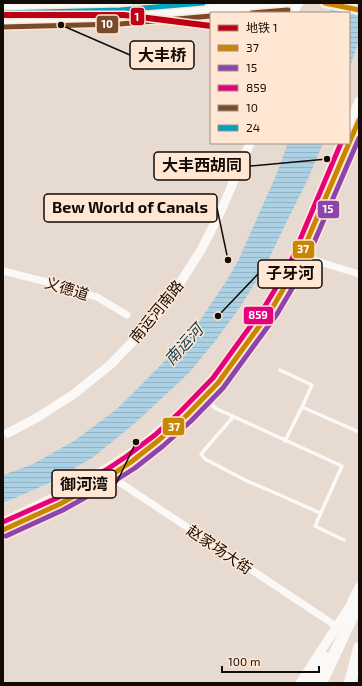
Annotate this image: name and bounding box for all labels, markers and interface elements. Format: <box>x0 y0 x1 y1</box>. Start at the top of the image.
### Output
line badge: 1 <box>130 7 145 26</box>
text: 1 <box>135 10 139 23</box>
legend <box>210 12 350 144</box>
line badge: 10 <box>96 15 119 34</box>
text: 10 <box>101 17 113 30</box>
text: 地铁 1 <box>246 20 277 34</box>
text: 37 <box>246 40 259 54</box>
callout: 大丰桥 <box>130 41 194 69</box>
text: 大丰桥 <box>138 45 187 64</box>
text: 15 <box>246 60 257 74</box>
text: 859 <box>246 80 267 94</box>
text: 10 <box>246 100 258 114</box>
text: 24 <box>246 120 260 134</box>
callout: 大丰西胡同 <box>154 152 250 180</box>
text: 大丰西胡同 <box>162 155 242 174</box>
callout: Bew World of Canals <box>44 194 217 222</box>
text: Bew World of Canals <box>52 197 208 216</box>
line badge: 15 <box>317 200 340 219</box>
text: 15 <box>323 202 333 215</box>
line badge: 37 <box>292 240 315 259</box>
text: 37 <box>297 242 309 255</box>
callout: 子牙河 <box>258 260 322 288</box>
text: 子牙河 <box>266 263 314 282</box>
street label: 义德道 <box>43 273 91 303</box>
street label: 南运河南路 <box>125 276 187 346</box>
line badge: 859 <box>243 306 274 325</box>
text: 859 <box>248 308 268 321</box>
water label: 南运河 <box>160 320 206 368</box>
line badge: 37 <box>162 417 185 436</box>
text: 37 <box>168 420 180 433</box>
callout: 御河湾 <box>52 470 116 498</box>
text: 御河湾 <box>60 474 108 493</box>
street label: 赵家场大街 <box>184 521 256 577</box>
scale bar <box>222 648 319 674</box>
text: 100 m <box>228 654 260 668</box>

